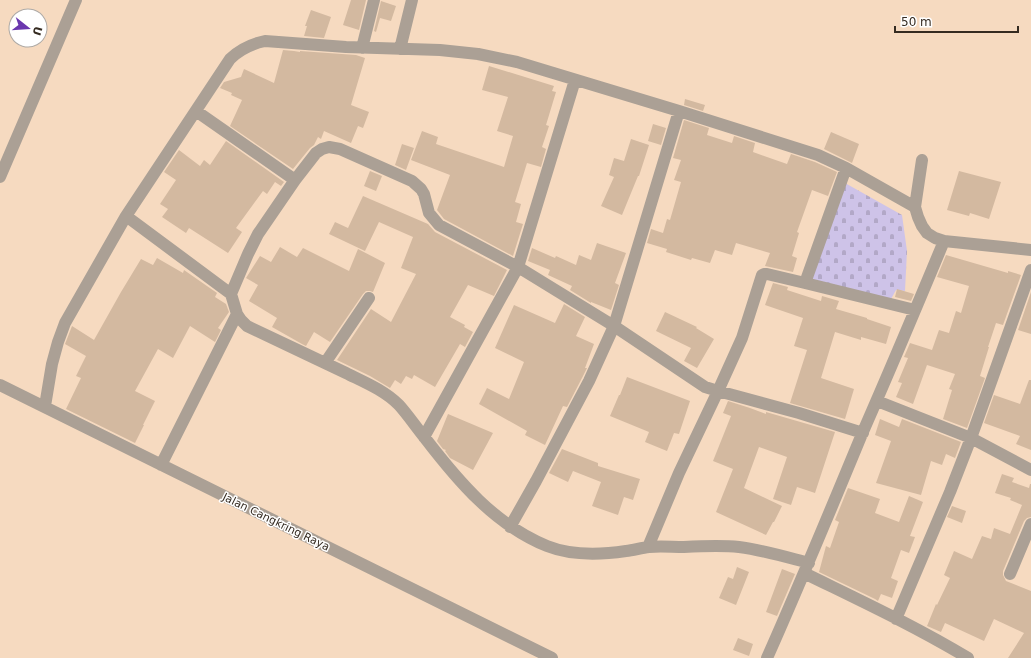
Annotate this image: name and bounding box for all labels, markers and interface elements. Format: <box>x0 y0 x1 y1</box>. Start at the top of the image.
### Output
north arrow <box>8 8 48 48</box>
scale bar <box>895 8 1018 34</box>
text: 50 m <box>901 15 932 29</box>
text: U <box>30 25 45 37</box>
street label: Jalan Cangkring Raya <box>219 490 332 554</box>

